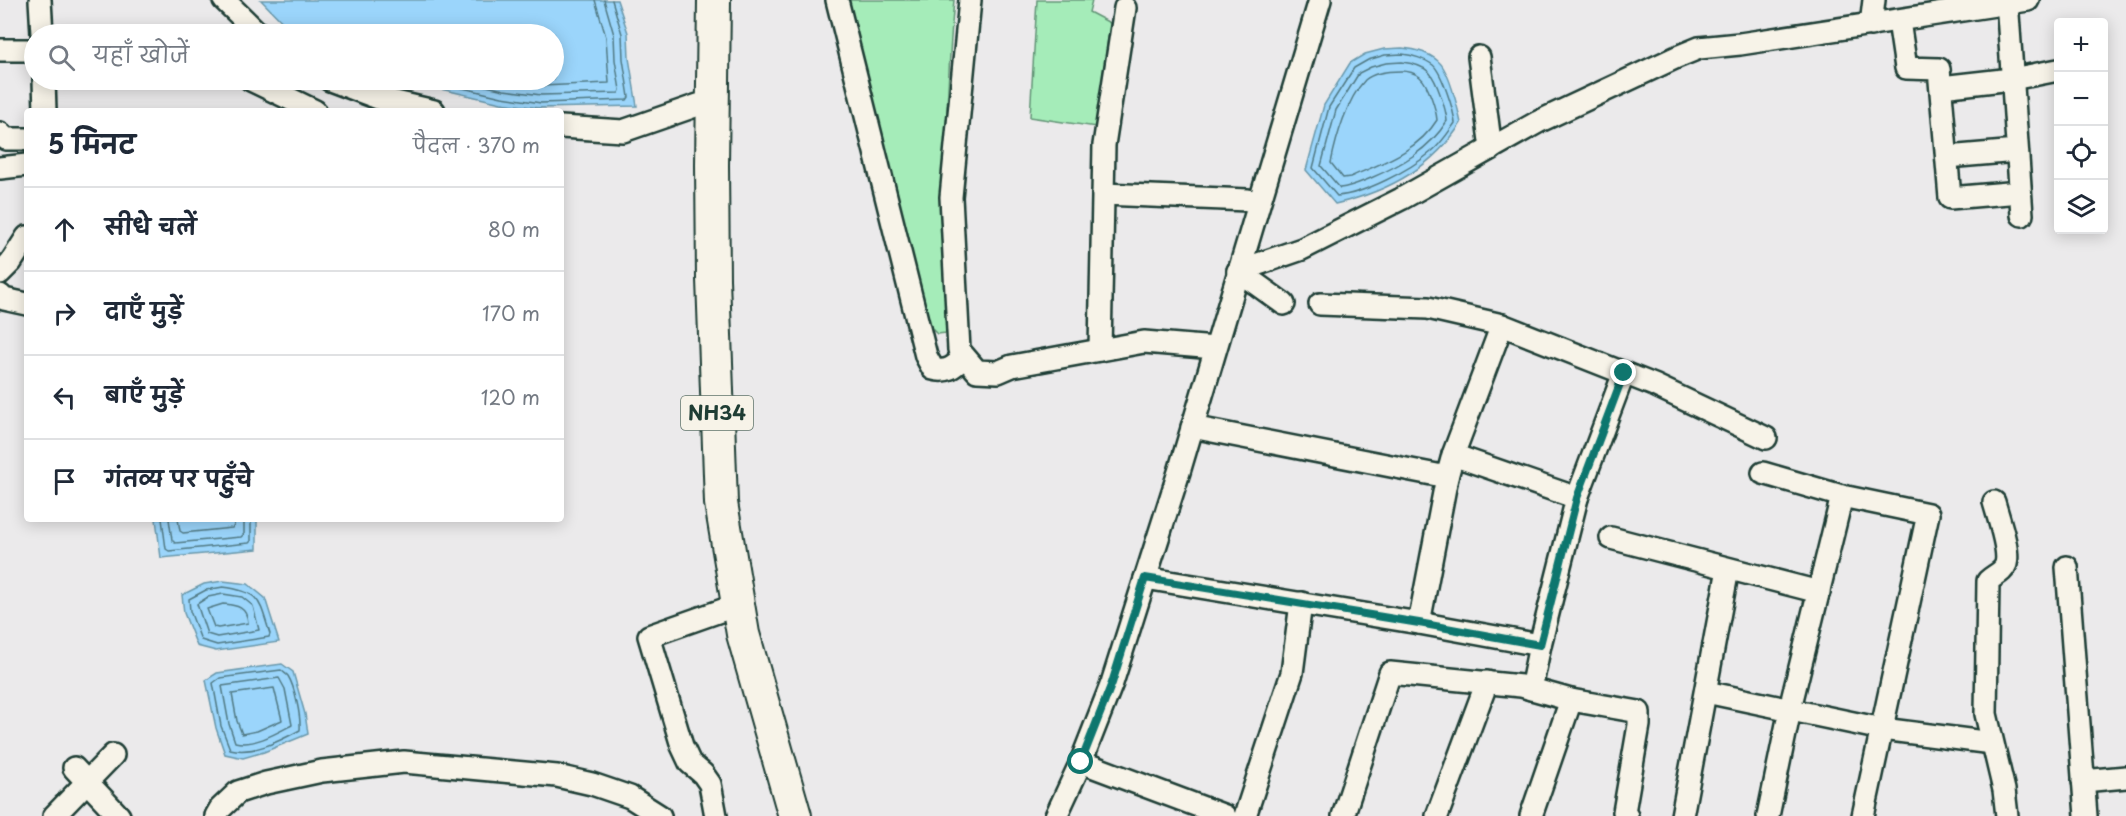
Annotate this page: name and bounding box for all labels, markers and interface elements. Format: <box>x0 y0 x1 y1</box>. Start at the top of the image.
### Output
map controls <box>2054 18 2108 234</box>
button: + <box>2054 18 2108 72</box>
search box <box>24 24 564 90</box>
text: यहाँ खोजें <box>93 37 189 70</box>
icon: search <box>45 41 78 74</box>
button: − <box>2054 72 2108 126</box>
text: 5 मिनट <box>48 124 136 163</box>
button: locate <box>2054 126 2108 180</box>
text: पैदल · 370 m <box>413 130 540 160</box>
button: layers <box>2054 180 2108 234</box>
text: सीधे चलें <box>105 209 197 242</box>
icon: ahead <box>48 213 81 246</box>
text: 80 m <box>488 214 540 244</box>
text: दाएँ मुड़ें <box>105 293 183 326</box>
icon: right <box>48 297 81 330</box>
text: 170 m <box>482 298 540 328</box>
route end <box>1610 359 1636 385</box>
text: बाएँ मुड़ें <box>105 377 184 410</box>
icon: left <box>48 381 81 414</box>
text: 120 m <box>481 382 540 412</box>
road number: NH34 <box>681 396 753 430</box>
text: गंतव्य पर पहुँचे <box>105 461 253 494</box>
icon: arrive <box>48 465 81 498</box>
route start <box>1067 748 1093 774</box>

